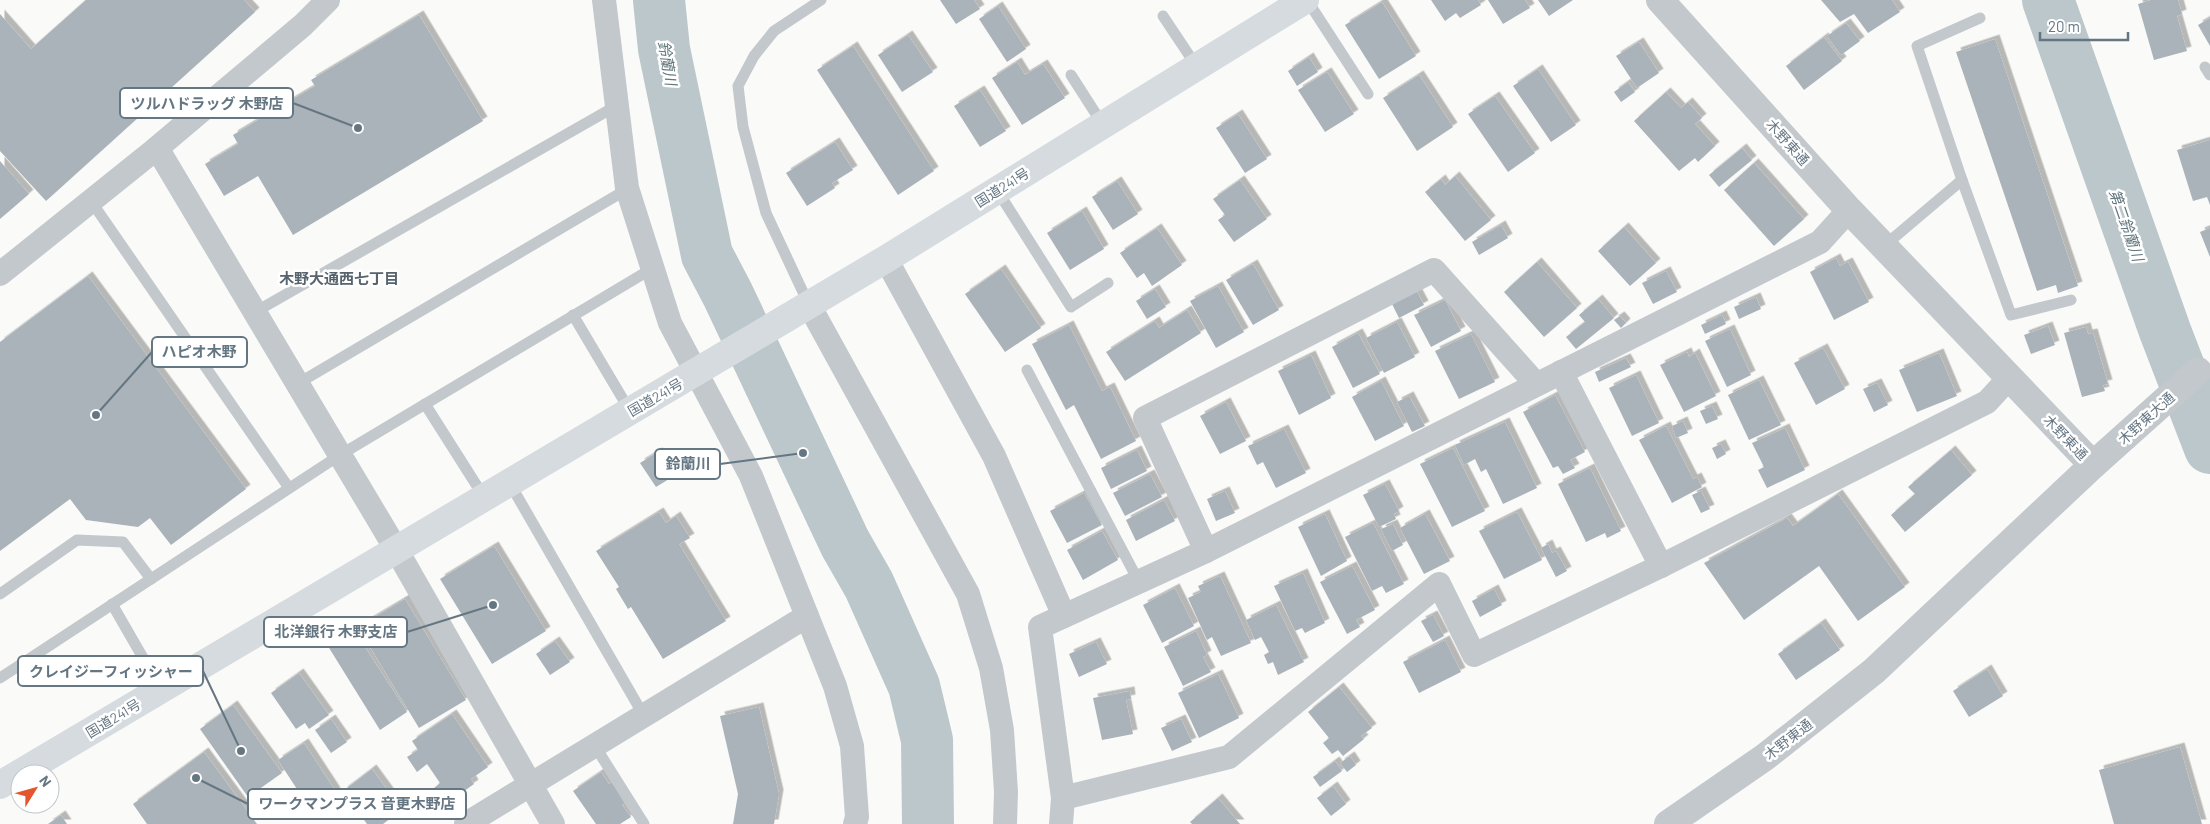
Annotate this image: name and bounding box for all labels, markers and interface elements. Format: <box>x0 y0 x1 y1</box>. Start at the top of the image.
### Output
scale bar <box>2040 10 2128 42</box>
text: 20 m <box>2048 17 2080 35</box>
water label: 鈴蘭川 <box>655 39 681 89</box>
callout: ツルハドラッグ 木野店 <box>120 88 293 118</box>
text: ツルハドラッグ 木野店 <box>130 94 284 112</box>
street label: 木野東通 <box>1763 116 1813 168</box>
street label: 国道241号 <box>972 164 1032 210</box>
water label: 第二鈴蘭川 <box>2106 187 2148 265</box>
district label: 木野大通西七丁目 <box>279 269 399 287</box>
callout: ハピオ木野 <box>152 337 247 367</box>
text: ハピオ木野 <box>161 342 237 360</box>
street label: 国道241号 <box>624 374 686 420</box>
street label: 木野東大通 <box>2114 388 2178 448</box>
street label: 木野東通 <box>2040 411 2092 463</box>
callout: 鈴蘭川 <box>655 449 720 479</box>
text: 鈴蘭川 <box>665 454 711 472</box>
callout: 北洋銀行 木野支店 <box>264 617 407 647</box>
text: 北洋銀行 木野支店 <box>274 622 398 640</box>
callout: クレイジーフィッシャー <box>18 656 203 686</box>
text: クレイジーフィッシャー <box>29 662 193 680</box>
street label: 国道241号 <box>83 695 143 741</box>
street label: 木野東通 <box>1761 715 1815 763</box>
north arrow <box>10 764 60 814</box>
text: N <box>36 772 55 790</box>
callout: ワークマンプラス 音更木野店 <box>248 789 466 819</box>
text: ワークマンプラス 音更木野店 <box>258 794 456 812</box>

